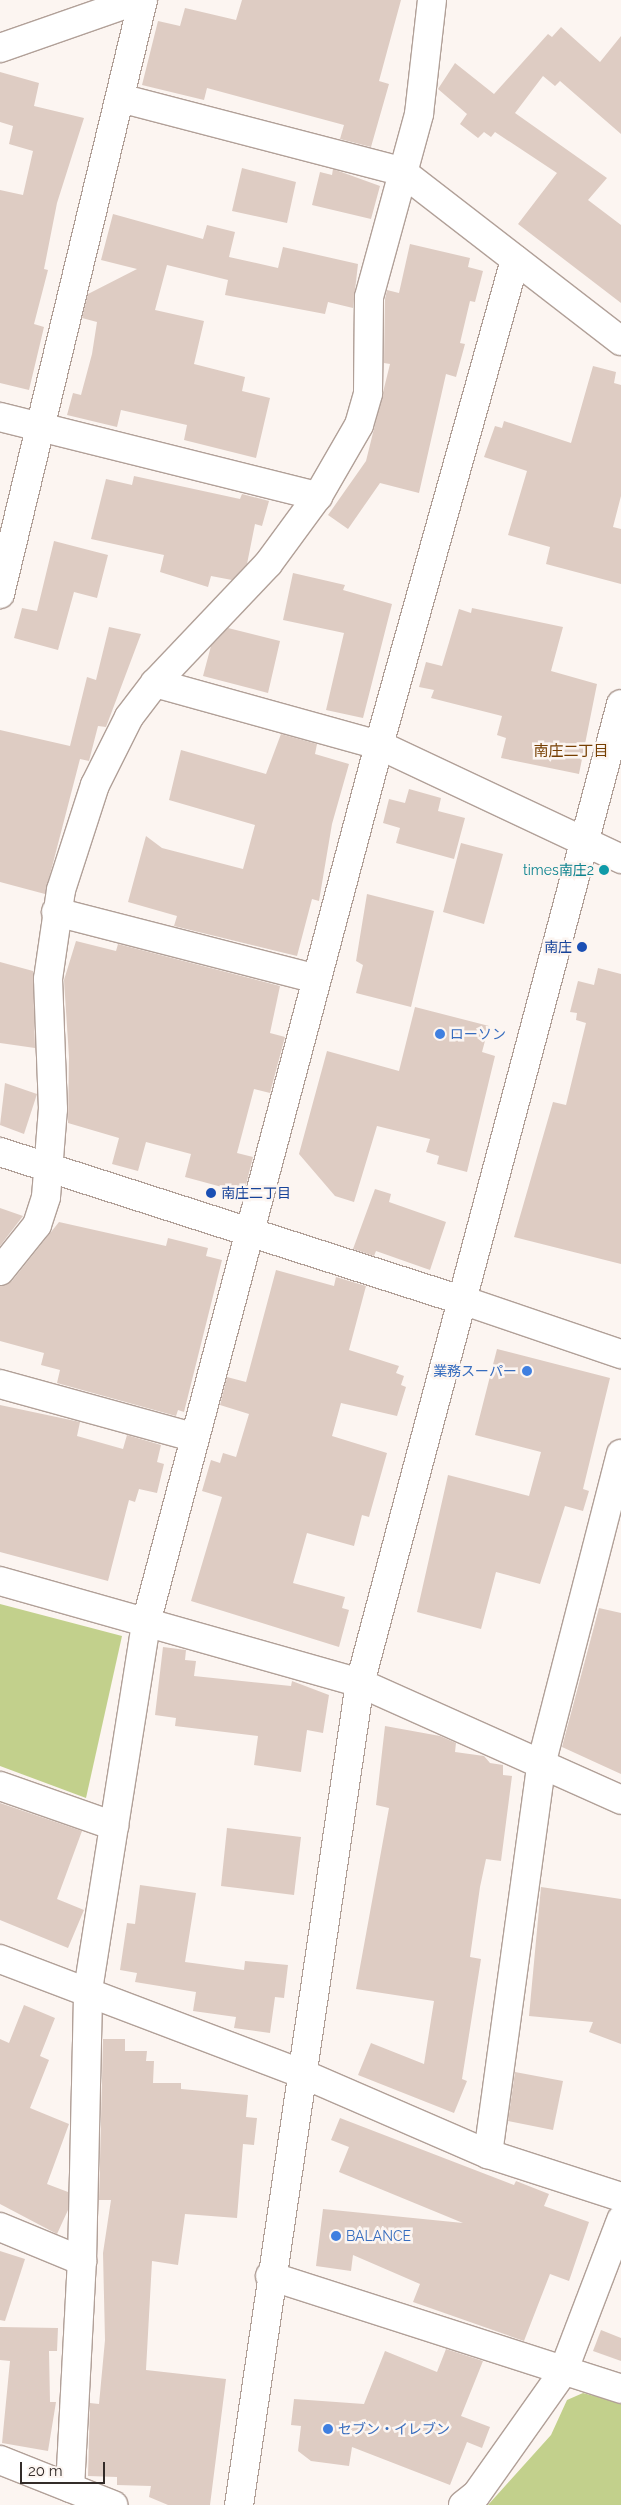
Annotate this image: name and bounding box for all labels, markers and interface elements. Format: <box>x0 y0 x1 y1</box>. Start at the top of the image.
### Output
district label: 南庄二丁目 <box>534 743 608 761</box>
place label: times南庄2 <box>523 862 594 878</box>
marker: times南庄2 <box>598 864 610 876</box>
place label: 南庄 <box>544 939 572 955</box>
marker: 南庄 <box>576 941 588 953</box>
place label: ローソン <box>450 1026 506 1042</box>
marker: ローソン <box>434 1028 446 1040</box>
place label: 南庄二丁目 <box>221 1185 291 1201</box>
marker: 南庄二丁目 <box>205 1187 217 1199</box>
place label: 業務スーパー <box>433 1363 517 1379</box>
marker: 業務スーパー <box>521 1365 533 1377</box>
place label: BALANCE <box>346 2228 411 2244</box>
marker: BALANCE <box>330 2230 342 2242</box>
place label: セブン・イレブン <box>338 2421 450 2437</box>
marker: セブン・イレブン <box>322 2423 334 2435</box>
scale bar <box>22 2452 108 2484</box>
text: 20 m <box>28 2462 63 2480</box>

